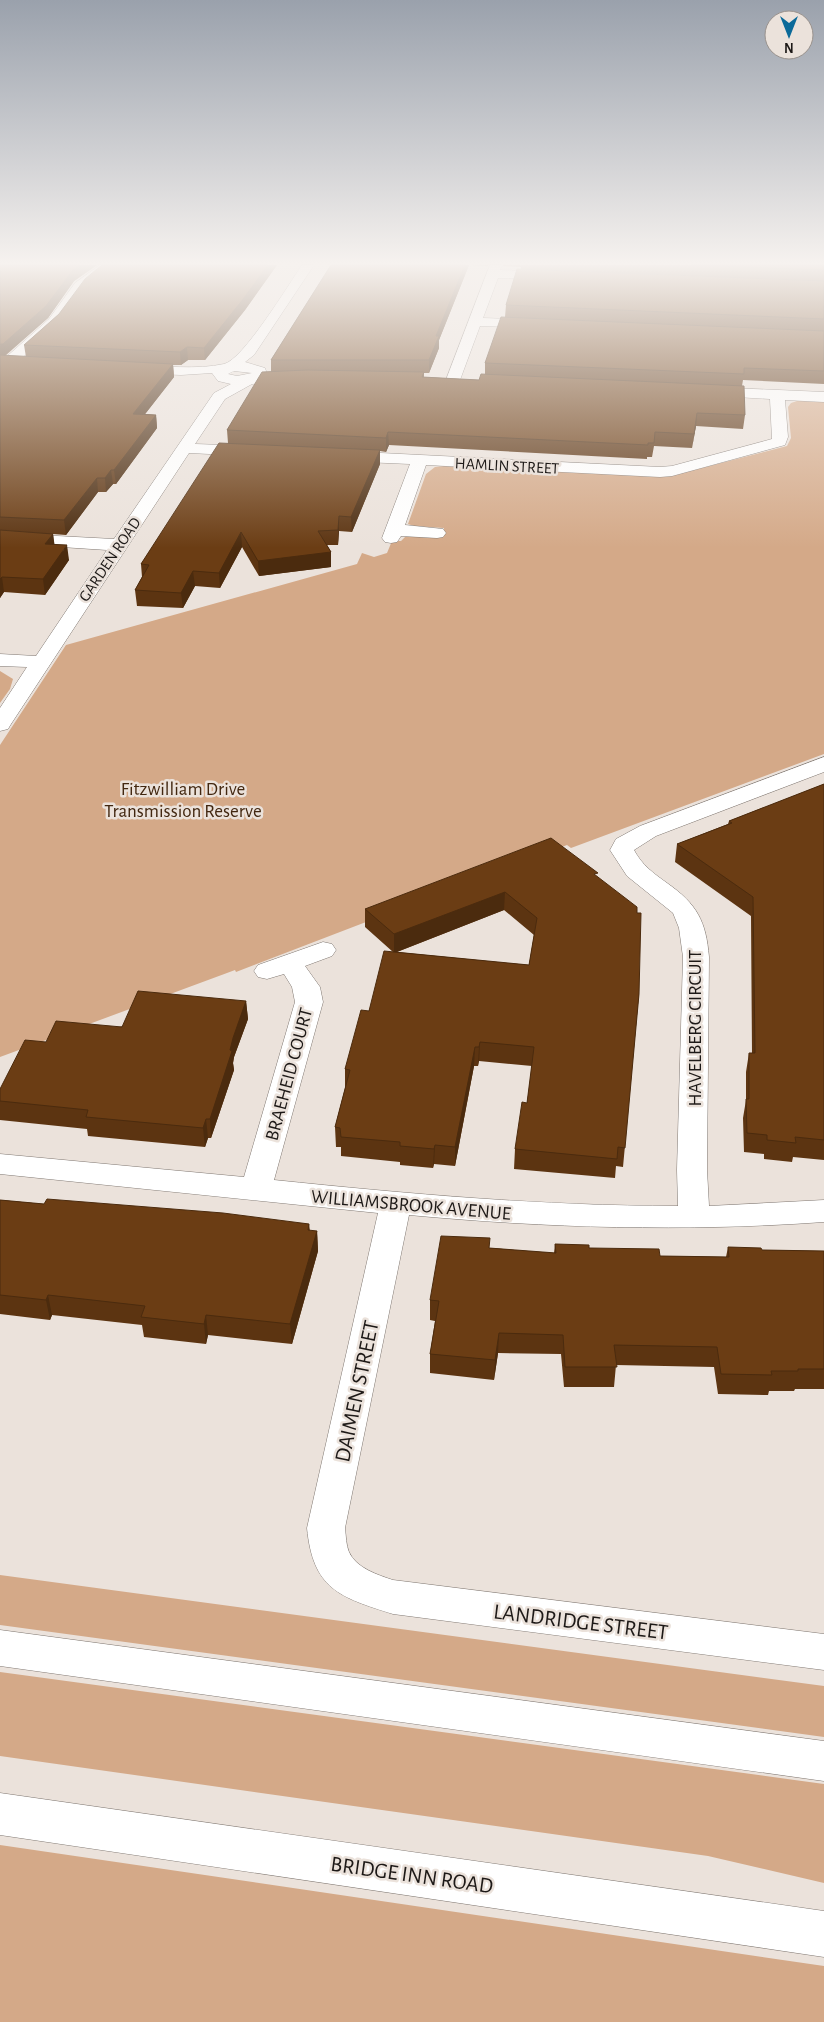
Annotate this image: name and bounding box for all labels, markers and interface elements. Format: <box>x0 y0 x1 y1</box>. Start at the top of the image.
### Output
north arrow <box>764 10 814 60</box>
text: N <box>784 40 794 54</box>
street label: HAMLIN STREET <box>454 455 560 477</box>
street label: GARDEN ROAD <box>76 515 144 604</box>
park label: Fitzwilliam Drive Transmission Reserve <box>104 780 262 821</box>
street label: HAVELBERG CIRCUIT <box>686 950 705 1106</box>
street label: BRAEHEID COURT <box>263 1006 316 1143</box>
street label: WILLIAMSBROOK AVENUE <box>310 1187 512 1224</box>
street label: DAIMEN STREET <box>331 1318 383 1464</box>
street label: LANDRIDGE STREET <box>492 1600 670 1644</box>
street label: BRIDGE INN ROAD <box>329 1853 494 1897</box>

